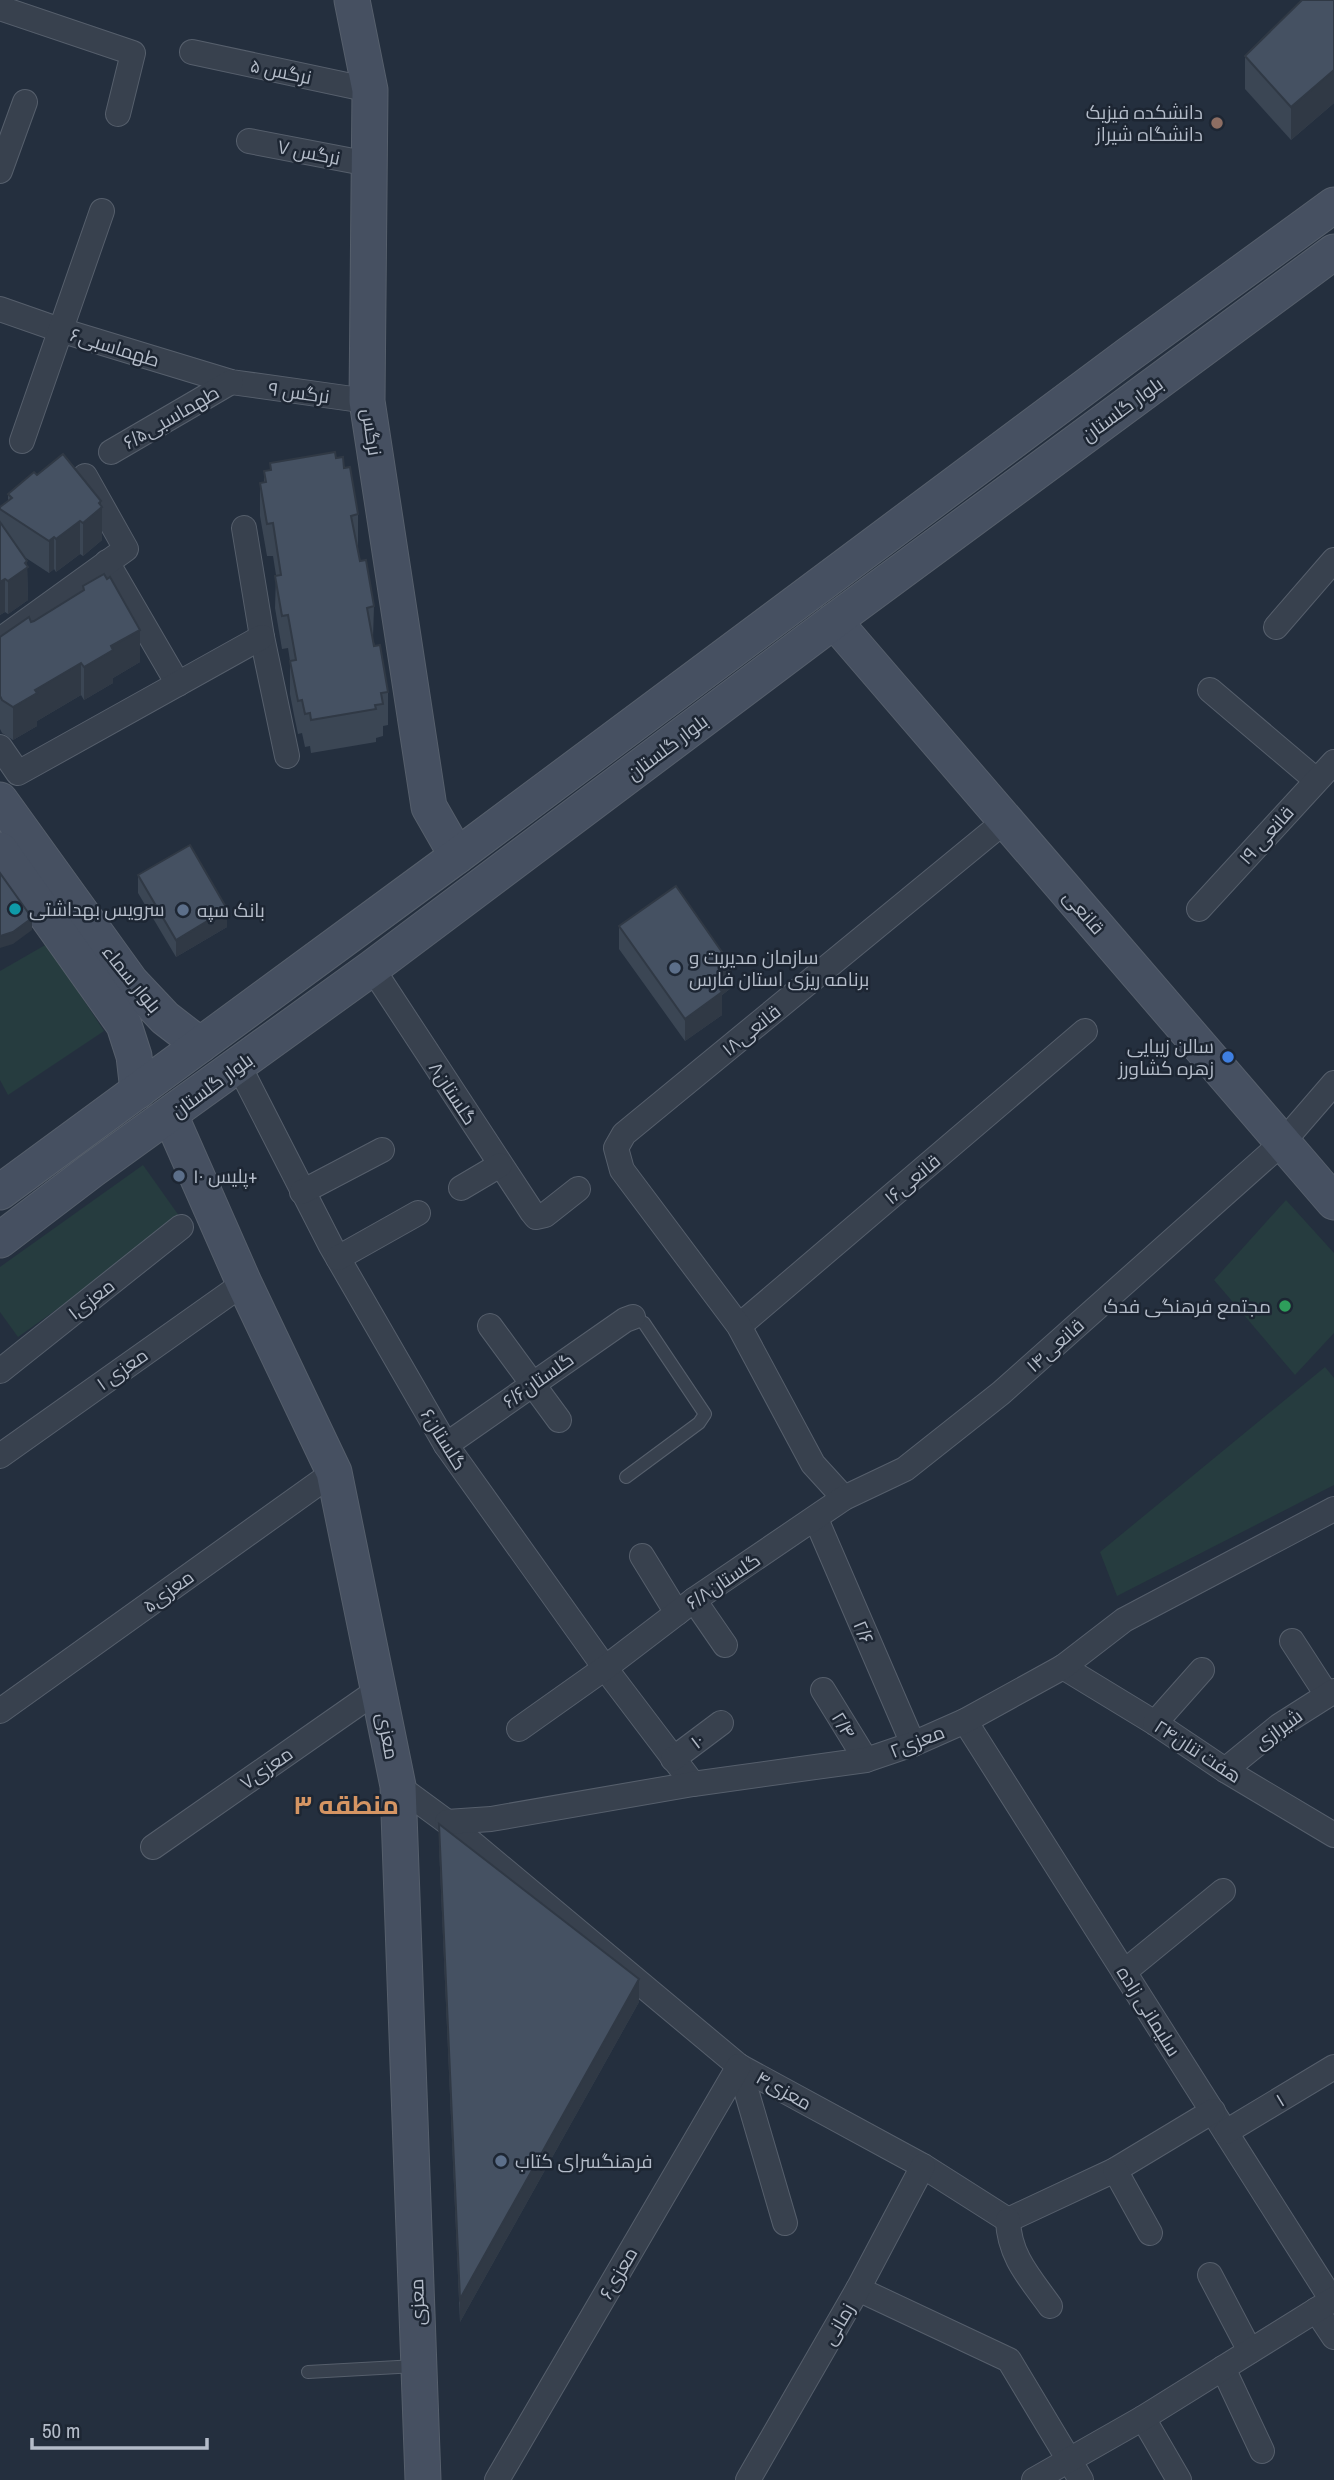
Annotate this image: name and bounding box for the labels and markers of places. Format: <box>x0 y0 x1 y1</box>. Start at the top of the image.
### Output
place label: دانشکده فیزیک دانشگاه شیراز <box>1086 99 1203 147</box>
marker: دانشکده فیزیک دانشگاه شیراز <box>1209 115 1225 131</box>
place label: سرویس بهداشتی <box>29 896 165 922</box>
place label: بانک سپه <box>197 897 265 923</box>
marker: سرویس بهداشتی <box>7 901 23 917</box>
marker: بانک سپه <box>175 902 191 918</box>
place label: سازمان مدیریت و برنامه ریزی استان فارس <box>689 944 869 992</box>
marker: سازمان مدیریت و برنامه ریزی استان فارس <box>667 960 683 976</box>
place label: سالن زیبایی زهره کشاورز <box>1118 1033 1214 1081</box>
marker: سالن زیبایی زهره کشاورز <box>1220 1049 1236 1065</box>
place label: پلیس ۱۰+ <box>193 1163 257 1189</box>
marker: پلیس ۱۰+ <box>171 1168 187 1184</box>
place label: مجتمع فرهنگی فدک <box>1103 1293 1271 1320</box>
marker: مجتمع فرهنگی فدک <box>1277 1298 1293 1314</box>
place label: فرهنگسرای کتاب <box>515 2148 653 2174</box>
marker: فرهنگسرای کتاب <box>493 2153 509 2169</box>

